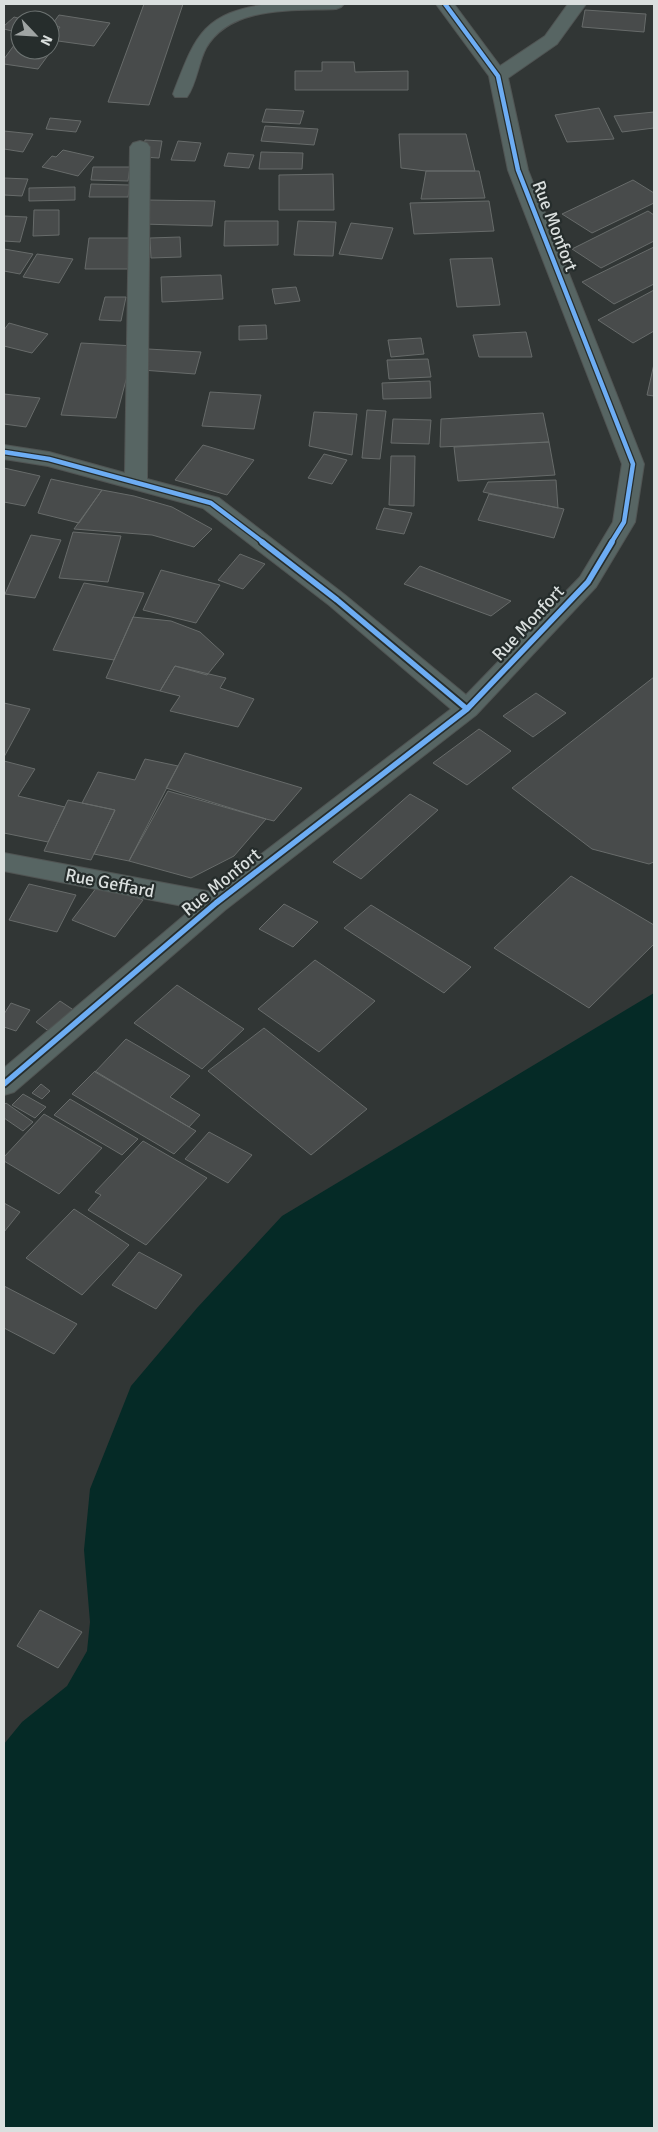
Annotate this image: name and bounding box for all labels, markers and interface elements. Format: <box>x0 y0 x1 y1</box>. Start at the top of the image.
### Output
north arrow <box>10 10 60 60</box>
text: N <box>37 32 56 48</box>
street label: Rue Monfort <box>528 178 582 274</box>
street label: Rue Monfort <box>487 581 569 665</box>
street label: Rue Monfort <box>177 843 265 921</box>
street label: Rue Geffard <box>64 864 156 902</box>

